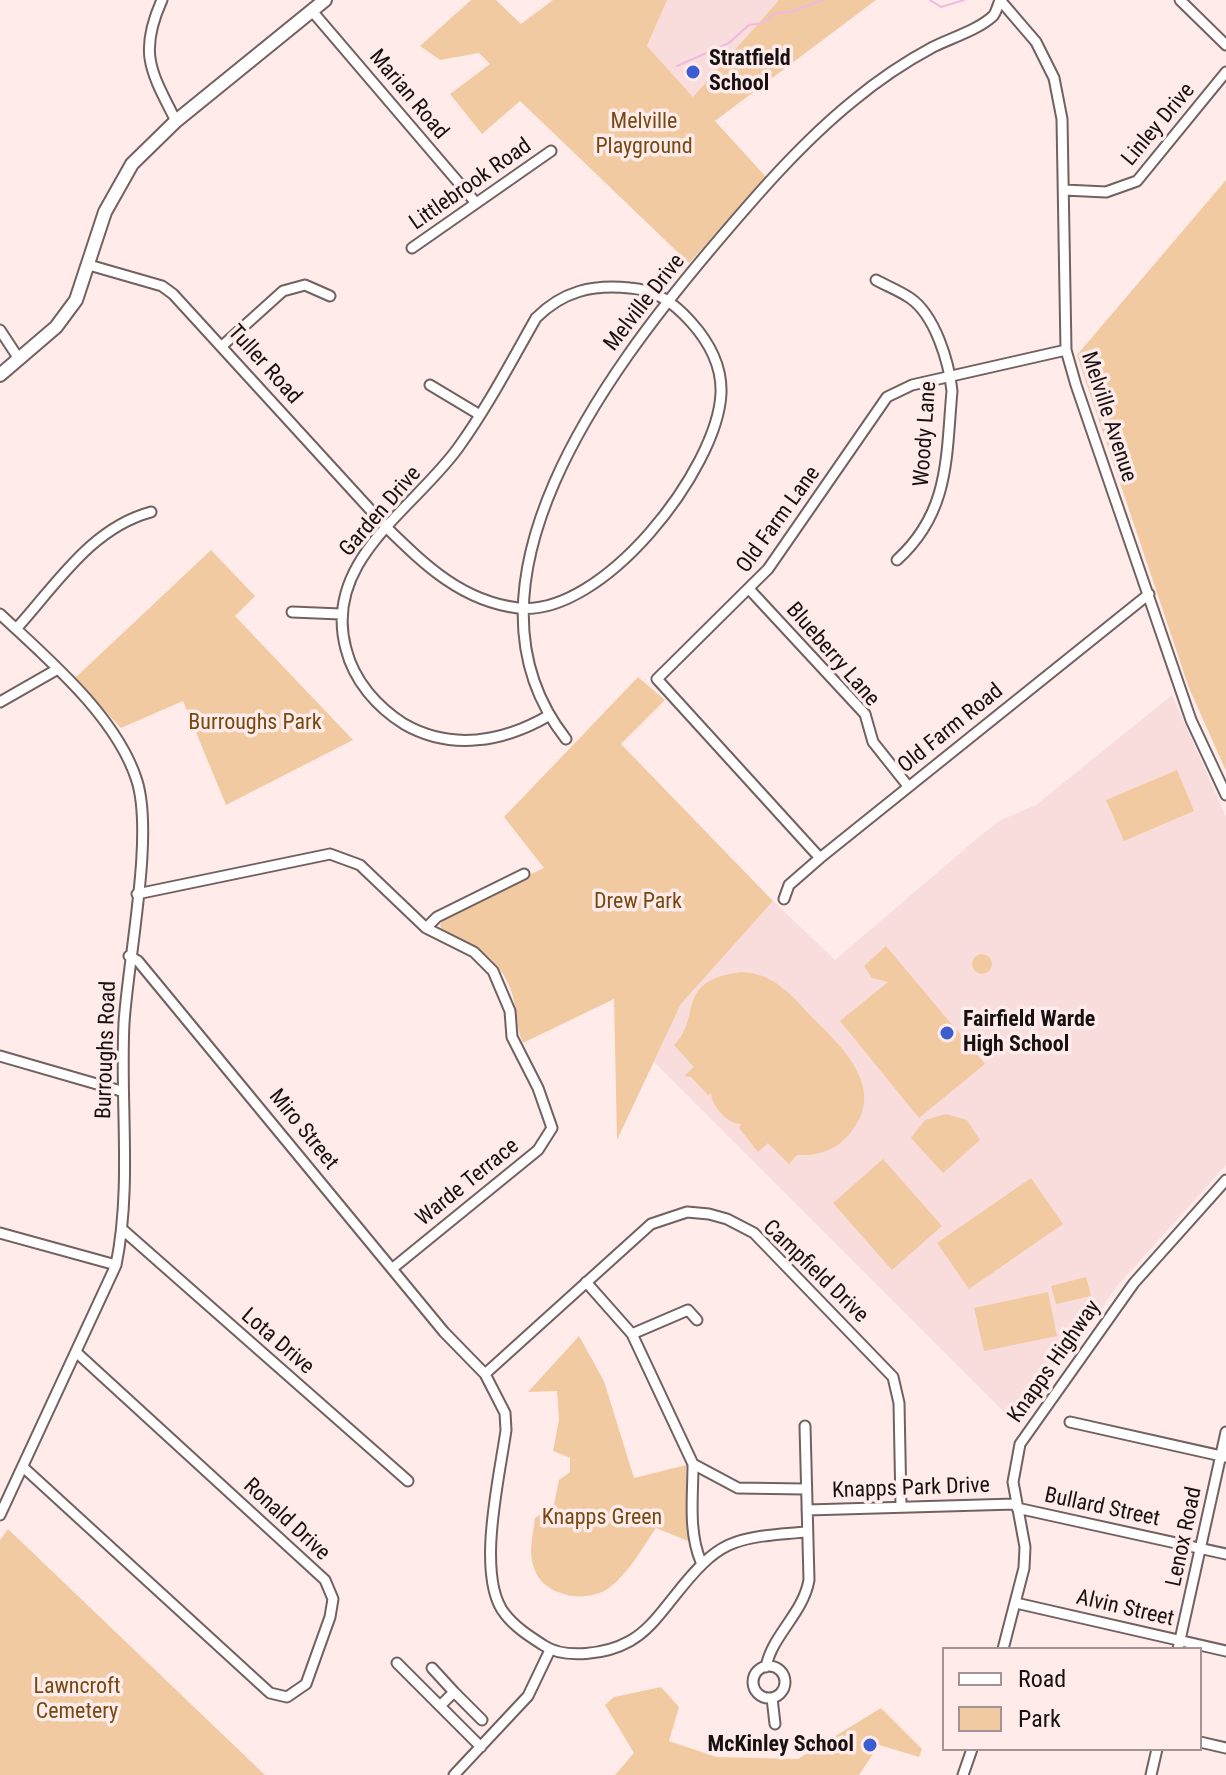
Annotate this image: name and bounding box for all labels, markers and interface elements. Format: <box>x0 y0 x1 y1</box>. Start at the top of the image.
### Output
street label: Marian Road <box>363 45 453 145</box>
place label: Stratfield School <box>709 46 791 98</box>
marker: Stratfield School <box>684 63 702 81</box>
street label: Linley Drive <box>1117 78 1201 172</box>
park label: Melville Playground <box>595 109 693 160</box>
street label: Littlebrook Road <box>405 133 537 237</box>
street label: Melville Drive <box>599 249 691 357</box>
street label: Tuller Road <box>222 320 306 410</box>
street label: Melville Avenue <box>1075 349 1141 485</box>
street label: Woody Lane <box>909 380 943 488</box>
street label: Garden Drive <box>335 462 427 562</box>
street label: Old Farm Lane <box>732 462 826 578</box>
street label: Blueberry Lane <box>780 598 884 712</box>
street label: Old Farm Road <box>893 679 1009 779</box>
park label: Burroughs Park <box>188 710 322 736</box>
park label: Drew Park <box>594 889 682 915</box>
street label: Burroughs Road <box>91 980 123 1120</box>
place label: Fairfield Warde High School <box>963 1007 1095 1058</box>
marker: Fairfield Warde High School <box>938 1024 956 1042</box>
street label: Miro Street <box>263 1084 343 1176</box>
street label: Warde Terrace <box>411 1134 525 1232</box>
street label: Campfield Drive <box>757 1215 873 1329</box>
street label: Knapps Highway <box>1003 1296 1107 1428</box>
street label: Lota Drive <box>235 1303 319 1381</box>
street label: Ronald Drive <box>237 1473 335 1567</box>
street label: Knapps Park Drive <box>832 1473 990 1505</box>
street label: Bullard Street <box>1042 1483 1162 1533</box>
street label: Lenox Road <box>1162 1485 1208 1589</box>
park label: Knapps Green <box>542 1505 662 1531</box>
street label: Alvin Street <box>1074 1585 1176 1633</box>
legend <box>942 1647 1202 1751</box>
text: Road <box>1018 1665 1066 1693</box>
park label: Lawncroft Cemetery <box>33 1674 121 1726</box>
text: Park <box>1018 1705 1061 1733</box>
place label: McKinley School <box>708 1732 854 1758</box>
marker: McKinley School <box>861 1736 879 1754</box>

